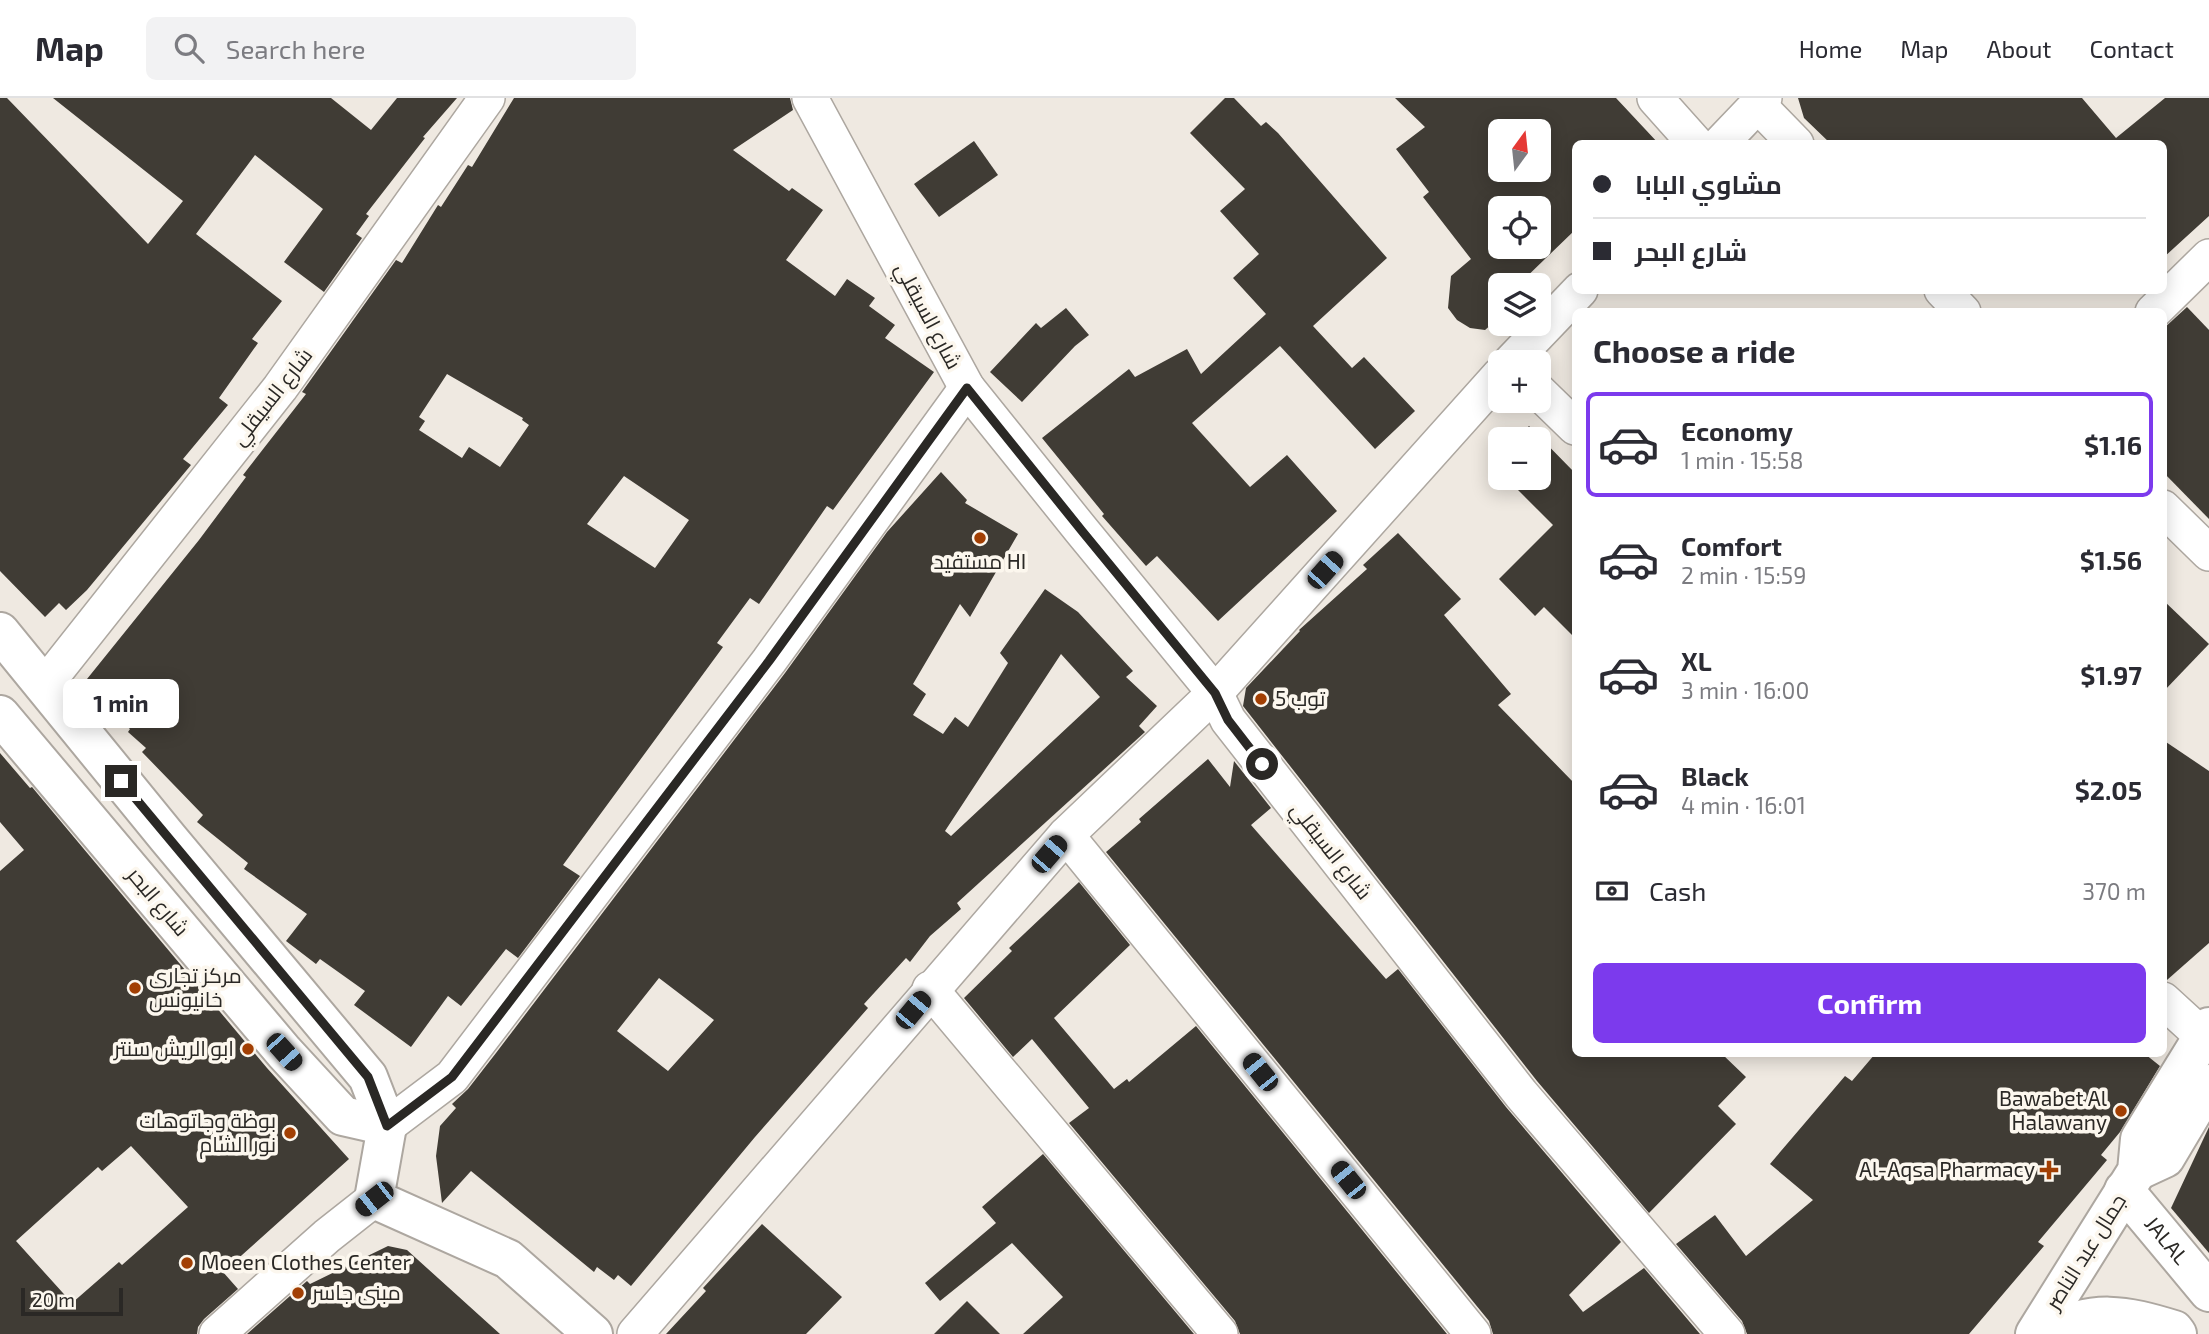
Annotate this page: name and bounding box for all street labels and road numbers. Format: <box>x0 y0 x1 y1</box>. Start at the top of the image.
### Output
street label: شارع السيقلي <box>887 258 968 375</box>
street label: شارع السيقلي <box>225 342 320 453</box>
street label: شارع السيقلي <box>1283 796 1378 907</box>
street label: شارع البحر <box>120 861 195 942</box>
street label: جمال عبد الناصر <box>2039 1189 2132 1316</box>
street label: JALAL <box>2140 1211 2195 1269</box>

